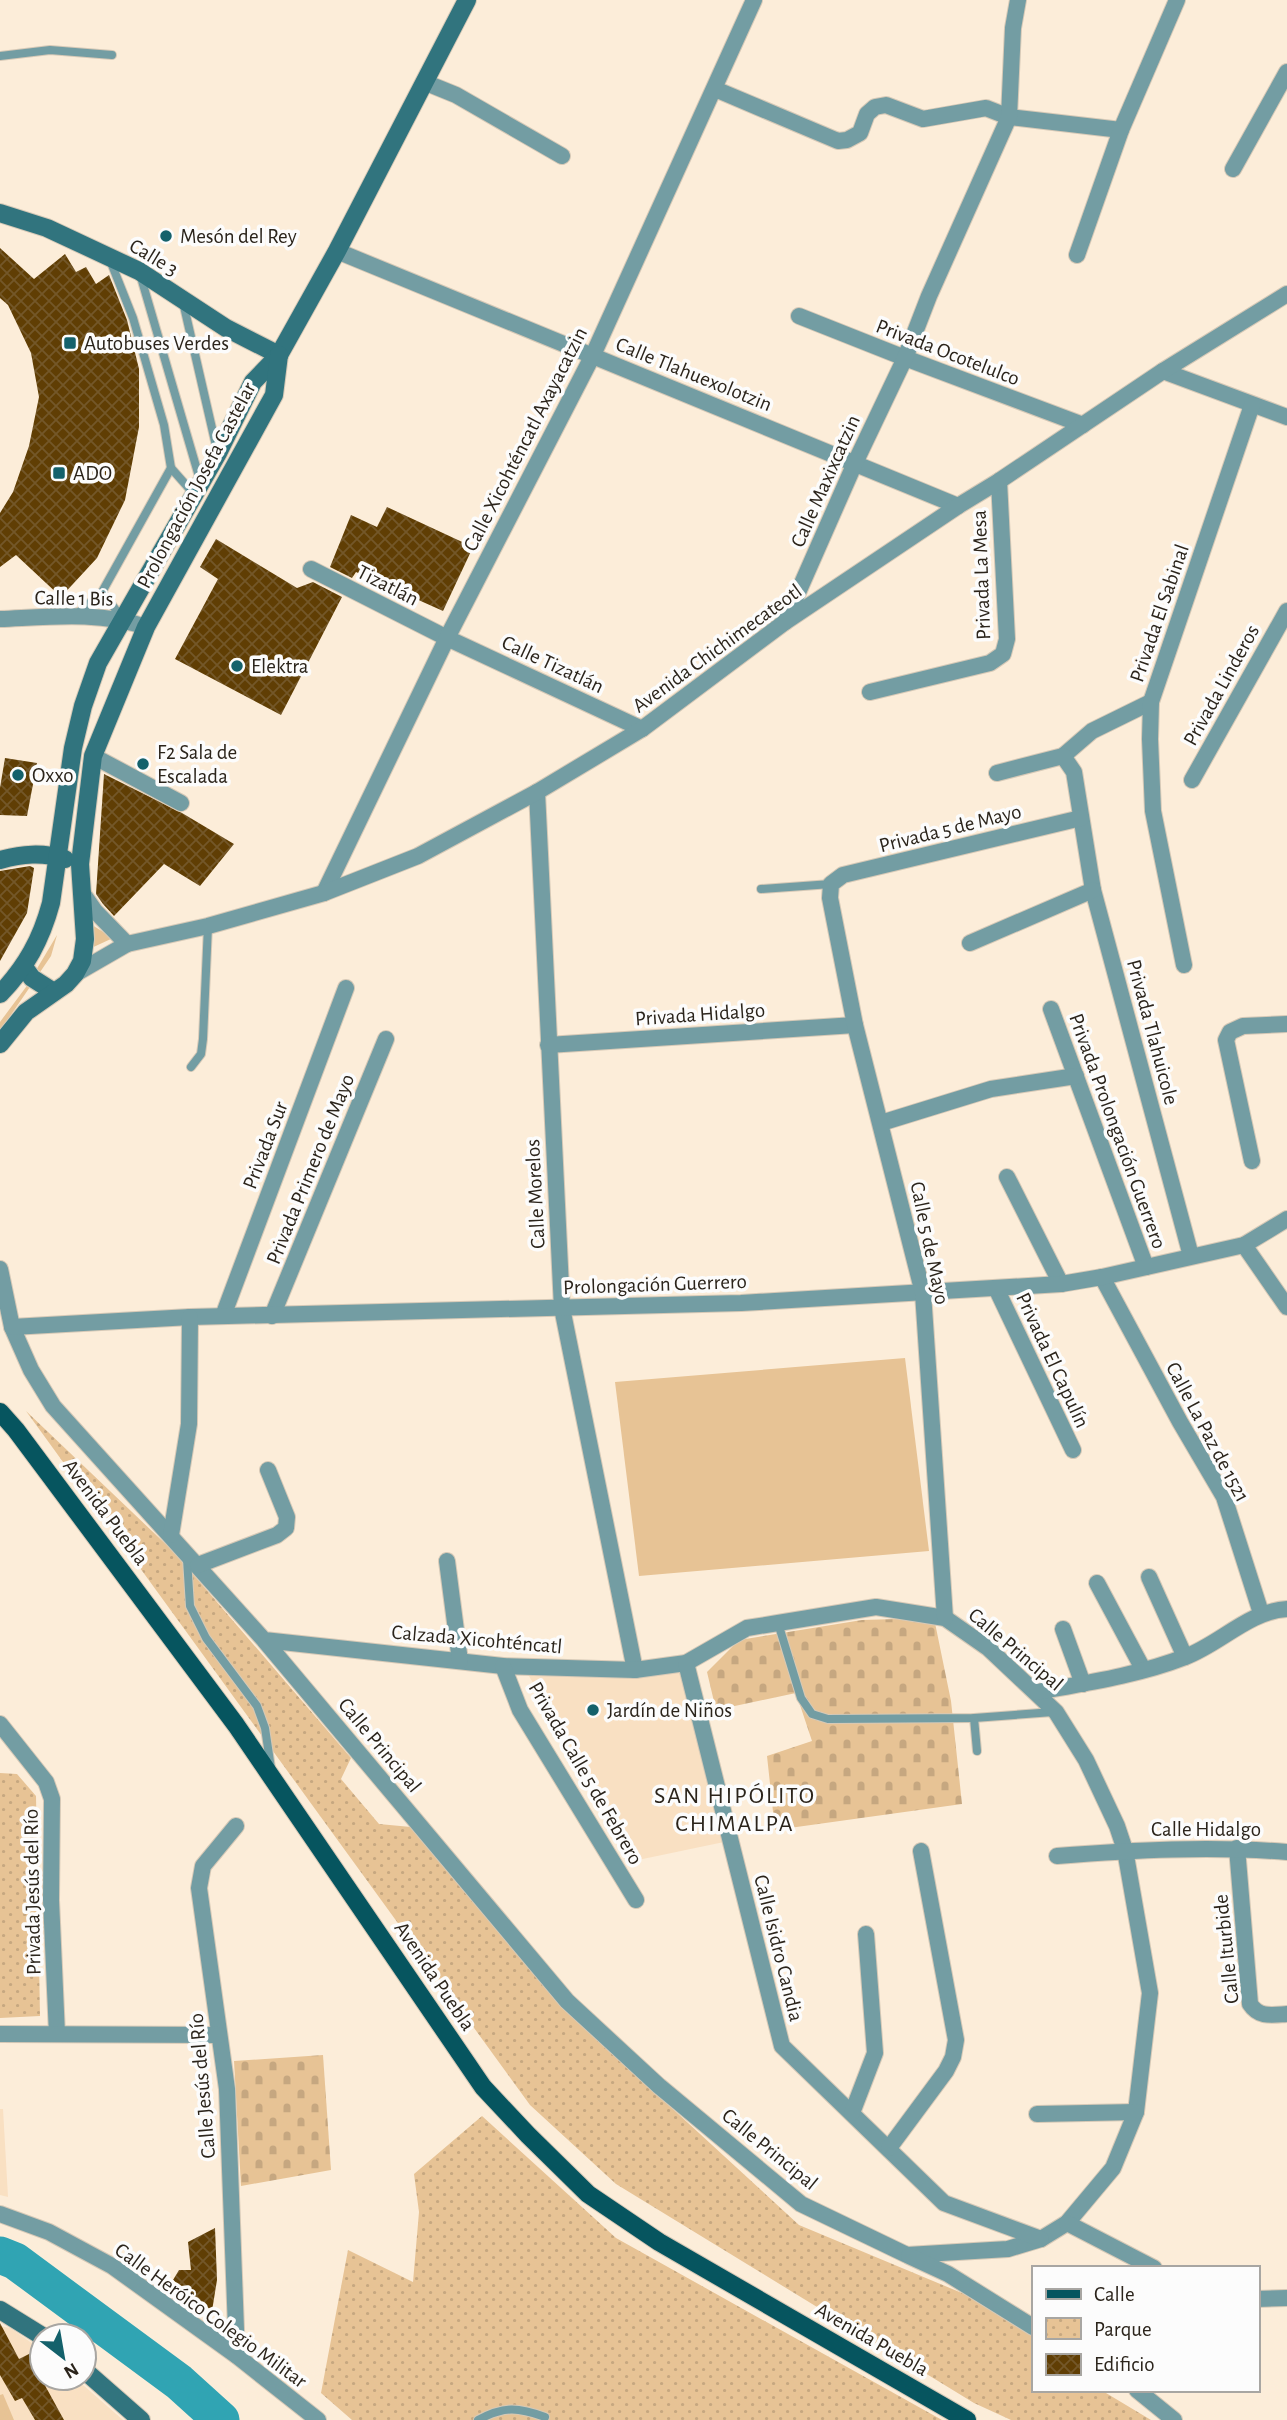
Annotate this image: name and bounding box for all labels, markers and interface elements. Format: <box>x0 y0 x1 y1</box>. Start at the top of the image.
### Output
place label: Mesón del Rey <box>180 226 297 247</box>
marker: Mesón del Rey <box>158 228 174 244</box>
street label: Calle 3 <box>126 235 182 280</box>
street label: Privada Ocotelulco <box>873 315 1023 390</box>
street label: Calle Xicohténcatl Axayacatzin <box>460 324 591 555</box>
place label: Autobuses Verdes <box>84 333 229 354</box>
street label: Calle Tlahuexolotzin <box>613 334 775 415</box>
marker: Autobuses Verdes <box>62 335 78 351</box>
street label: Prolongación Josefa Castelar <box>133 379 260 592</box>
street label: Calle Maxixcatzin <box>787 412 864 550</box>
place label: ADO <box>73 463 112 484</box>
marker: ADO <box>51 465 67 481</box>
street label: Privada La Mesa <box>969 509 994 640</box>
street label: Privada El Sabinal <box>1126 542 1193 685</box>
street label: Tizatlán <box>354 561 422 610</box>
street label: Avenida Chichimecateotl <box>629 580 806 717</box>
street label: Calle 1 Bis <box>34 587 114 610</box>
street label: Privada Linderos <box>1180 621 1263 749</box>
street label: Calle Tizatlán <box>498 632 607 697</box>
place label: Elektra <box>251 656 309 677</box>
marker: Elektra <box>229 658 245 674</box>
place label: F2 Sala de Escalada <box>157 742 237 787</box>
marker: F2 Sala de Escalada <box>135 756 151 772</box>
place label: Oxxo <box>32 765 74 786</box>
marker: Oxxo <box>10 767 26 783</box>
street label: Privada 5 de Mayo <box>877 801 1023 856</box>
street label: Privada Tlahuicole <box>1123 957 1182 1107</box>
street label: Privada Hidalgo <box>634 999 766 1030</box>
street label: Privada Prolongación Guerrero <box>1065 1011 1170 1252</box>
street label: Privada Primero de Mayo <box>263 1071 358 1267</box>
street label: Privada Sur <box>239 1098 292 1192</box>
street label: Calle Morelos <box>522 1138 549 1250</box>
street label: Calle 5 de Mayo <box>906 1180 953 1307</box>
street label: Prolongación Guerrero <box>563 1271 747 1298</box>
street label: Privada El Capulín <box>1012 1289 1093 1431</box>
street label: Calle La Paz de 1521 <box>1162 1359 1253 1506</box>
street label: Avenida Puebla <box>59 1455 152 1569</box>
street label: Calle Principal <box>964 1604 1067 1695</box>
street label: Calzada Xicohténcatl <box>391 1622 563 1657</box>
street label: Privada Calle 5 de Febrero <box>525 1678 646 1868</box>
street label: Calle Principal <box>334 1694 425 1797</box>
place label: Jardín de Niños <box>607 1700 732 1721</box>
marker: Jardín de Niños <box>585 1702 601 1718</box>
district label: SAN HIPÓLITO CHIMALPA <box>654 1782 816 1836</box>
street label: Privada Jesús del Río <box>21 1809 44 1975</box>
street label: Calle Hidalgo <box>1151 1819 1261 1840</box>
street label: Calle Isidro Candia <box>750 1873 807 2024</box>
street label: Calle Iturbide <box>1210 1893 1243 2005</box>
street label: Avenida Puebla <box>390 1918 479 2035</box>
street label: Calle Jesús del Río <box>186 2012 219 2160</box>
street label: Calle Principal <box>718 2105 821 2194</box>
street label: Calle Heróico Colegio Militar <box>111 2239 311 2392</box>
legend <box>1032 2266 1259 2392</box>
text: Calle <box>1094 2284 1135 2305</box>
street label: Avenida Puebla <box>812 2299 932 2380</box>
text: Parque <box>1094 2319 1152 2340</box>
north arrow <box>28 2322 98 2392</box>
text: Edificio <box>1094 2354 1155 2375</box>
text: N <box>60 2359 82 2382</box>

